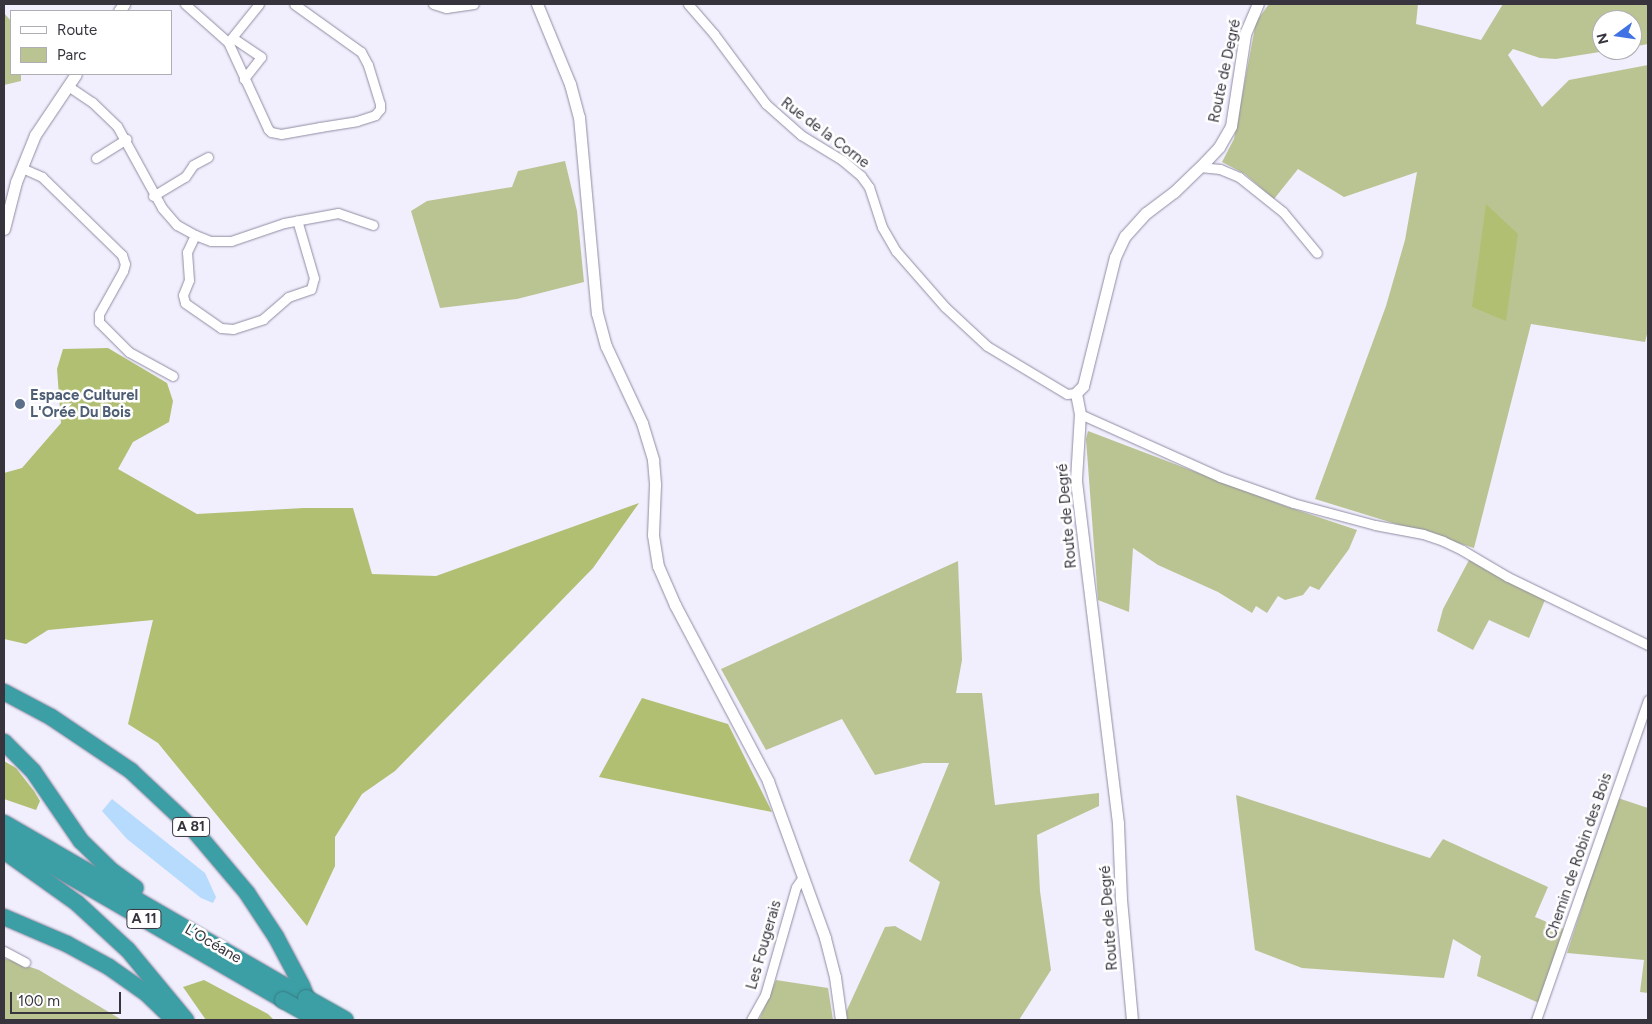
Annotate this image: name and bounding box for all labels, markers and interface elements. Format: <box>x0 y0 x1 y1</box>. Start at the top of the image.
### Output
legend <box>10 10 172 75</box>
north arrow <box>1592 10 1642 60</box>
street label: Route de Degré <box>1205 18 1245 124</box>
text: Route <box>57 21 97 39</box>
text: N <box>1593 31 1612 46</box>
text: Parc <box>57 46 86 64</box>
street label: Rue de la Corne <box>777 94 873 172</box>
place label: Espace Culturel L'Orée Du Bois <box>30 386 138 421</box>
marker: Espace Culturel L'Orée Du Bois <box>14 398 26 410</box>
street label: Route de Degré <box>1053 463 1081 569</box>
street label: Chemin de Robin des Bois <box>1542 770 1616 942</box>
road number: A 81 <box>171 816 211 839</box>
street label: Route de Degré <box>1096 865 1122 971</box>
street label: Les Fougerais <box>743 898 785 992</box>
road number: A 11 <box>125 908 163 931</box>
street label: L’Océane <box>181 921 245 967</box>
scale bar <box>12 982 124 1014</box>
text: 100 m <box>18 992 60 1010</box>

